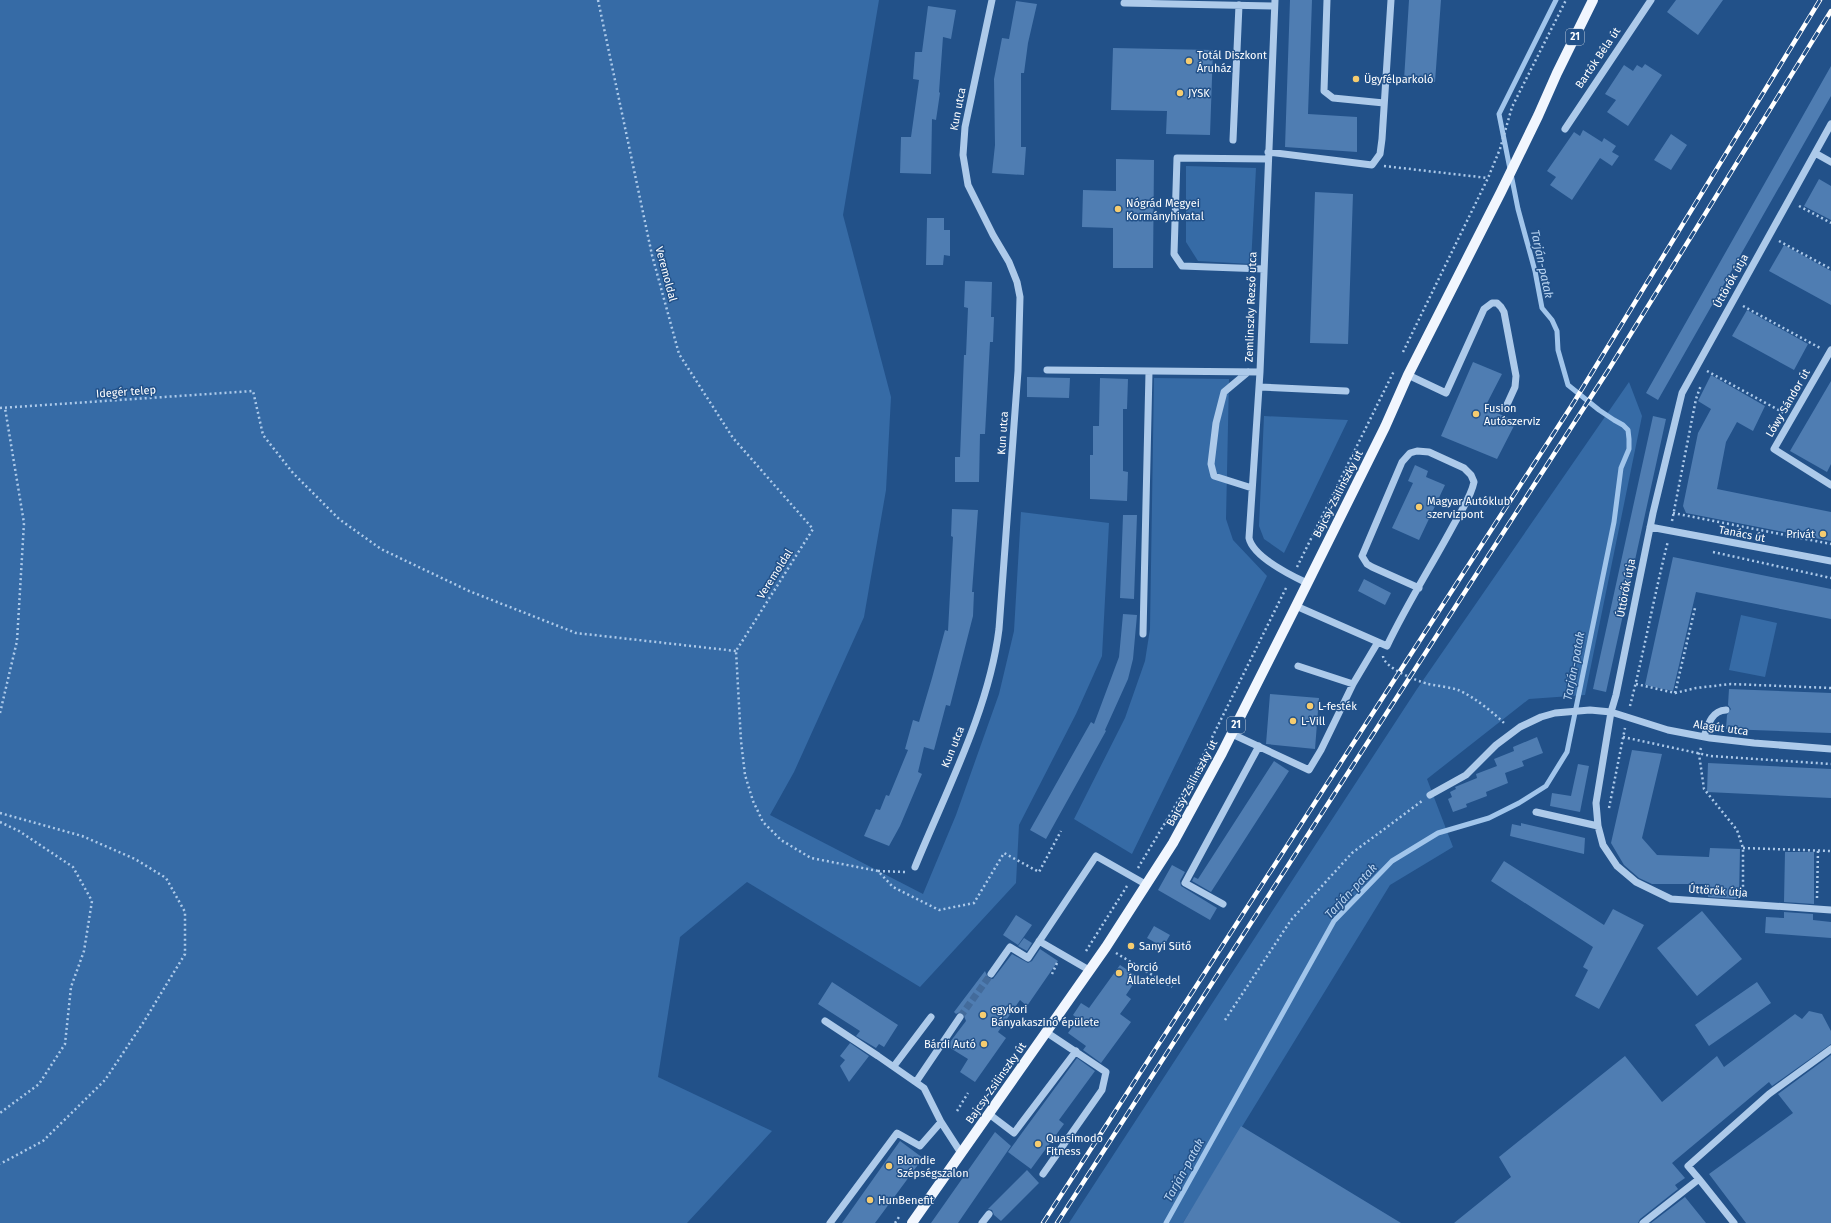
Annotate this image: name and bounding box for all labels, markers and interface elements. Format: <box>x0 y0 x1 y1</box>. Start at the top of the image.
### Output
street label: Bartók Béla út <box>1573 25 1623 91</box>
road number: 21 <box>1566 29 1584 45</box>
place label: Totál Diszkont Áruház <box>1197 49 1267 75</box>
marker: Totál Diszkont Áruház <box>1184 56 1194 66</box>
place label: Ügyfélparkoló <box>1364 72 1433 86</box>
marker: Ügyfélparkoló <box>1351 74 1361 84</box>
street label: Kun utca <box>947 86 969 132</box>
place label: JYSK <box>1188 87 1210 100</box>
marker: JYSK <box>1175 88 1185 98</box>
place label: Nógrád Megyei Kormányhivatal <box>1126 197 1204 223</box>
marker: Nógrád Megyei Kormányhivatal <box>1113 204 1123 214</box>
water label: Tarján-patak <box>1528 228 1556 300</box>
street label: Veremoldal <box>652 245 680 303</box>
street label: Úttörők útja <box>1710 251 1751 310</box>
street label: Zemlinszky Rezső utca <box>1243 252 1259 362</box>
street label: Lőwy Sándor út <box>1763 366 1813 440</box>
street label: Idegér telep <box>96 383 156 401</box>
place label: Fusion Autószerviz <box>1484 402 1541 428</box>
marker: Fusion Autószerviz <box>1471 409 1481 419</box>
street label: Kun utca <box>995 411 1011 455</box>
street label: Bajcsy-Zsilinszky út <box>1310 448 1366 540</box>
place label: Magyar Autóklub szervizpont <box>1427 495 1510 521</box>
marker: Magyar Autóklub szervizpont <box>1414 502 1424 512</box>
street label: Tanács út <box>1718 523 1766 545</box>
place label: Privát <box>1786 528 1815 541</box>
marker: Privát <box>1818 529 1828 539</box>
street label: Veremoldal <box>755 547 795 601</box>
street label: Úttörők útja <box>1613 557 1638 619</box>
water label: Tarján-patak <box>1560 630 1588 702</box>
place label: L-festék <box>1318 700 1357 713</box>
marker: L-festék <box>1305 701 1315 711</box>
place label: L-Vill <box>1301 715 1325 728</box>
marker: L-Vill <box>1288 716 1298 726</box>
road number: 21 <box>1227 717 1245 733</box>
street label: Alagút utca <box>1693 718 1749 738</box>
street label: Kun utca <box>939 724 967 770</box>
street label: Bajcsy-Zsilinszky út <box>1164 737 1220 828</box>
water label: Tarján-patak <box>1322 860 1380 921</box>
street label: Úttörők útja <box>1688 881 1748 900</box>
place label: Sanyi Sütő <box>1139 940 1191 953</box>
marker: Sanyi Sütő <box>1126 941 1136 951</box>
place label: Porció Állateledel <box>1127 961 1180 987</box>
marker: Porció Állateledel <box>1114 968 1124 978</box>
place label: egykori Bányakaszinó épülete <box>991 1003 1099 1029</box>
marker: egykori Bányakaszinó épülete <box>978 1010 988 1020</box>
place label: Bárdi Autó <box>924 1038 976 1051</box>
marker: Bárdi Autó <box>979 1039 989 1049</box>
street label: Bajcsy-Zsilinszky út <box>963 1040 1029 1126</box>
place label: Quasimodo Fitness <box>1046 1132 1103 1158</box>
water label: Tarján-patak <box>1161 1136 1207 1204</box>
marker: Quasimodo Fitness <box>1033 1139 1043 1149</box>
place label: Blondie Szépségszalon <box>897 1154 969 1180</box>
marker: Blondie Szépségszalon <box>884 1161 894 1171</box>
place label: HunBenefit <box>878 1194 934 1207</box>
marker: HunBenefit <box>865 1195 875 1205</box>

